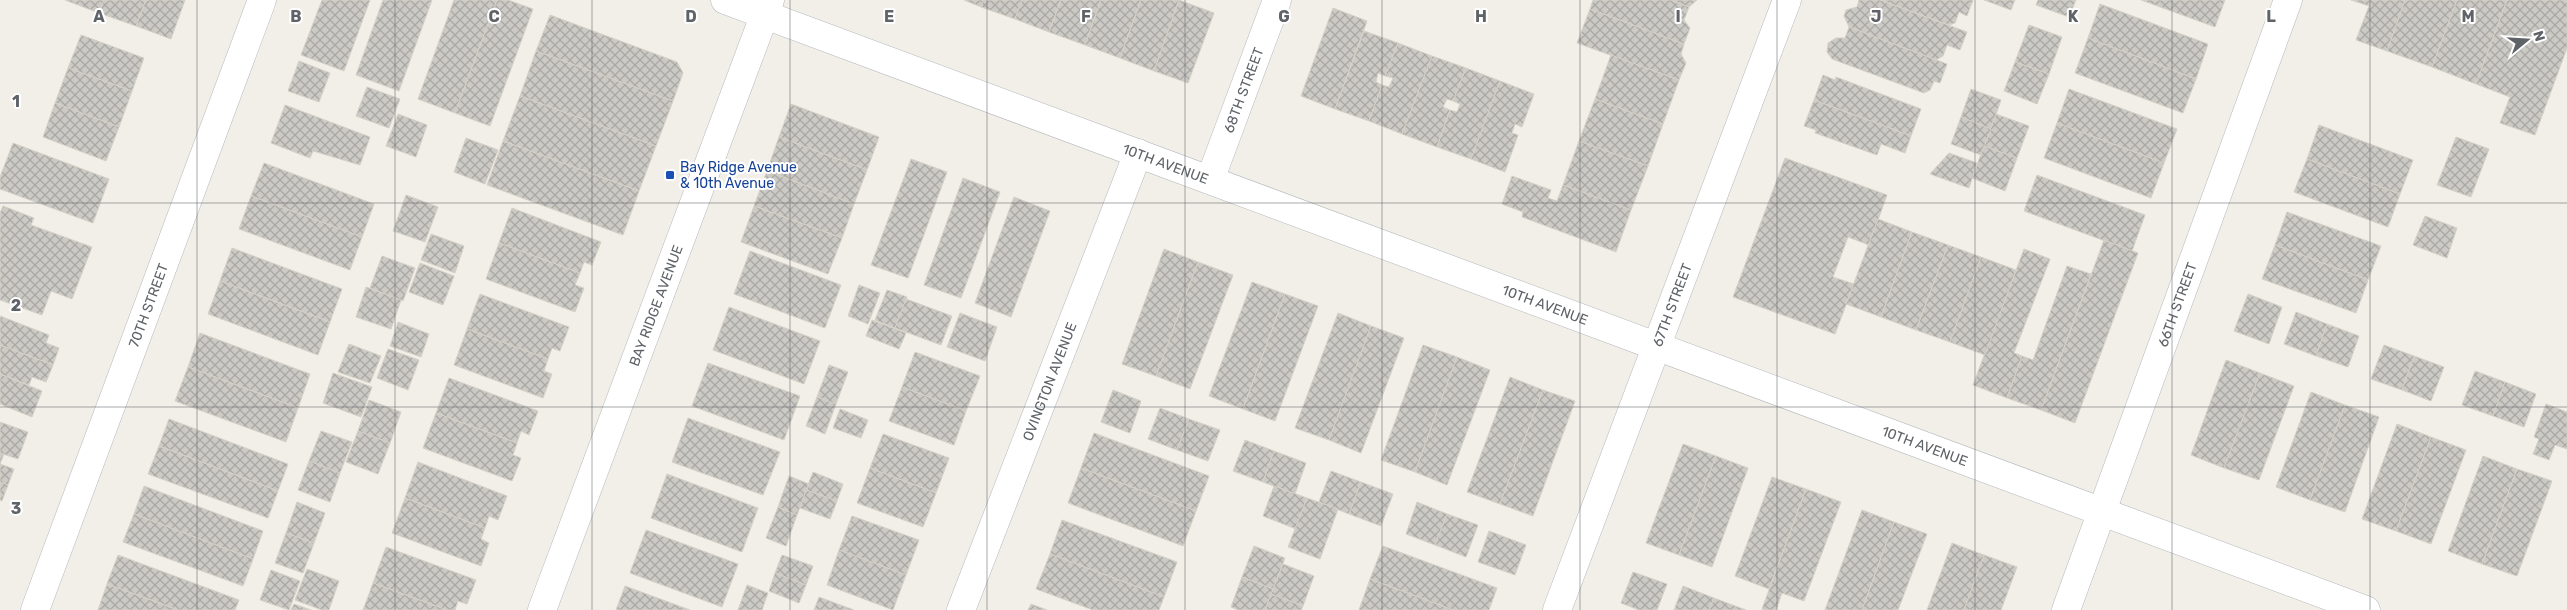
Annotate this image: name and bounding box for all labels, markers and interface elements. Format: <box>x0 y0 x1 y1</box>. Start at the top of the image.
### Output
text: A <box>93 7 105 26</box>
text: B <box>290 7 302 26</box>
text: C <box>488 7 500 26</box>
text: D <box>685 7 697 26</box>
text: E <box>884 7 894 26</box>
text: F <box>1081 7 1091 26</box>
text: G <box>1278 7 1290 26</box>
text: H <box>1475 7 1487 26</box>
text: I <box>1675 7 1681 26</box>
text: J <box>1871 7 1881 26</box>
text: K <box>2068 7 2079 26</box>
text: L <box>2266 7 2276 26</box>
text: M <box>2461 7 2475 26</box>
north arrow <box>2502 15 2552 65</box>
text: N <box>2529 29 2549 44</box>
street label: 68TH STREET <box>1220 45 1268 135</box>
text: 1 <box>12 92 20 111</box>
street label: 10TH AVENUE <box>1120 141 1211 188</box>
place label: Bay Ridge Avenue & 10th Avenue <box>680 159 797 192</box>
marker: Bay Ridge Avenue & 10th Avenue <box>664 169 676 181</box>
street label: BAY RIDGE AVENUE <box>626 243 687 369</box>
street label: 66TH STREET <box>2154 260 2201 349</box>
street label: 70TH STREET <box>125 261 172 350</box>
street label: 67TH STREET <box>1649 261 1696 349</box>
street label: 10TH AVENUE <box>1500 282 1590 329</box>
text: 2 <box>11 296 21 315</box>
street label: OVINGTON AVENUE <box>1019 320 1081 444</box>
street label: 10TH AVENUE <box>1879 423 1970 470</box>
text: 3 <box>11 499 21 518</box>

